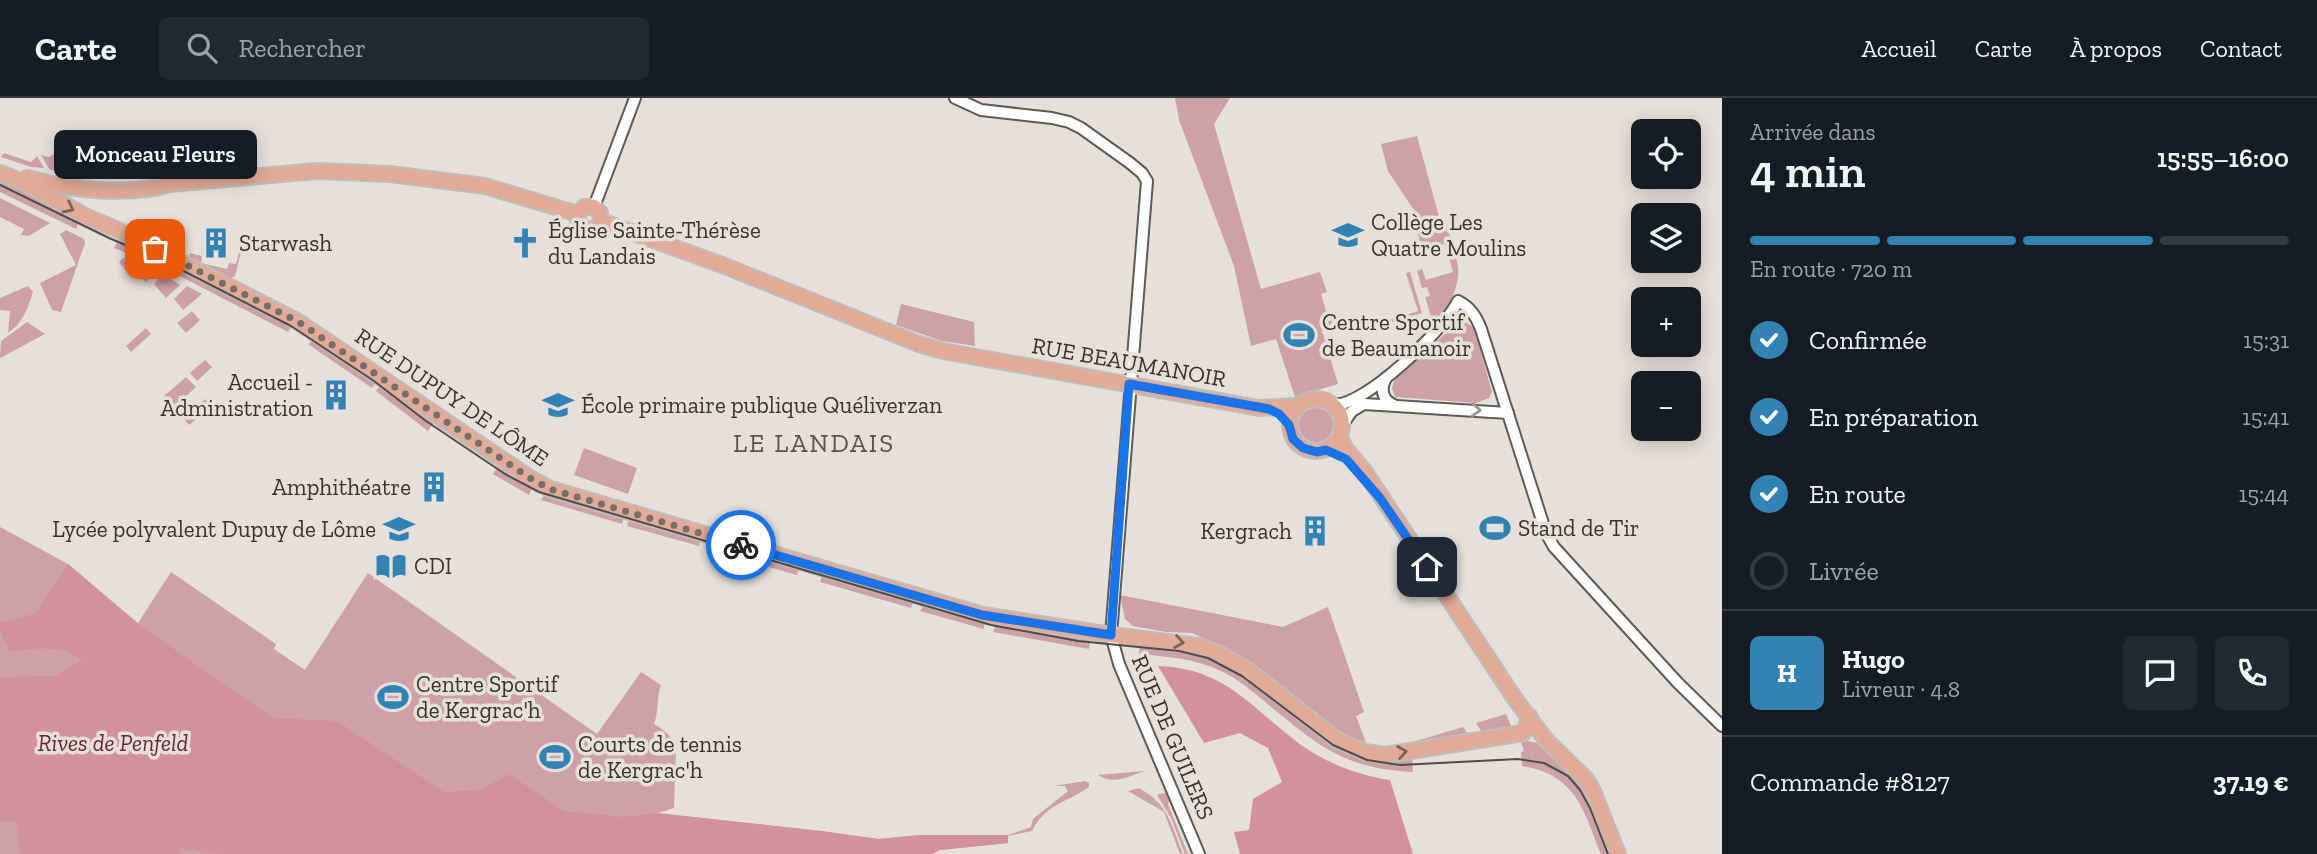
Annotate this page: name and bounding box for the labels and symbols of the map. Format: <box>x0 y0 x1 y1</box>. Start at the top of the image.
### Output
callout: Monceau Fleurs <box>54 130 256 179</box>
one-way arrow <box>62 200 74 213</box>
place label: Collège Les Quatre Moulins <box>1371 208 1526 262</box>
place label: Église Sainte-Thérèse du Landais <box>548 216 761 270</box>
school or university icon: Collège Les Quatre Moulins <box>1331 218 1365 252</box>
pin <box>125 219 185 279</box>
building icon: Starwash <box>199 226 233 260</box>
church icon: Église Sainte-Thérèse du Landais <box>508 226 542 260</box>
place label: Starwash <box>239 229 332 257</box>
place label: Centre Sportif de Beaumanoir <box>1322 308 1471 362</box>
sports icon: Centre Sportif de Beaumanoir <box>1282 318 1316 352</box>
street label: RUE DUPUY DE LÔME <box>350 322 554 472</box>
street label: RUE BEAUMANOIR <box>1030 331 1228 393</box>
place label: Accueil - Administration <box>161 368 313 422</box>
building icon: Accueil - Administration <box>319 378 353 412</box>
school or university icon: École primaire publique Quéliverzan <box>541 388 575 422</box>
place label: École primaire publique Quéliverzan <box>581 391 942 419</box>
one-way arrow <box>1471 402 1482 417</box>
district label: LE LANDAIS <box>733 427 895 459</box>
building icon: Amphithéatre <box>417 470 451 504</box>
place label: Amphithéatre <box>272 473 411 501</box>
courier <box>706 510 776 580</box>
sports icon: Stand de Tir <box>1478 511 1512 545</box>
school or university icon: Lycée polyvalent Dupuy de Lôme <box>382 512 416 546</box>
building icon: Kergrach <box>1298 514 1332 548</box>
place label: Stand de Tir <box>1518 514 1640 542</box>
place label: Lycée polyvalent Dupuy de Lôme <box>52 515 376 543</box>
place label: Kergrach <box>1200 517 1292 545</box>
pin <box>1397 537 1457 597</box>
library icon: CDI <box>374 549 408 583</box>
place label: CDI <box>414 552 452 580</box>
one-way arrow <box>1173 635 1185 650</box>
street label: RUE DE GUILERS <box>1126 650 1220 824</box>
place label: Centre Sportif de Kergrac'h <box>416 670 559 724</box>
sports icon: Centre Sportif de Kergrac'h <box>376 680 410 714</box>
park label: Rives de Penfeld <box>38 729 189 757</box>
place label: Courts de tennis de Kergrac'h <box>578 730 742 784</box>
sports icon: Courts de tennis de Kergrac'h <box>538 740 572 774</box>
one-way arrow <box>1396 745 1408 760</box>

